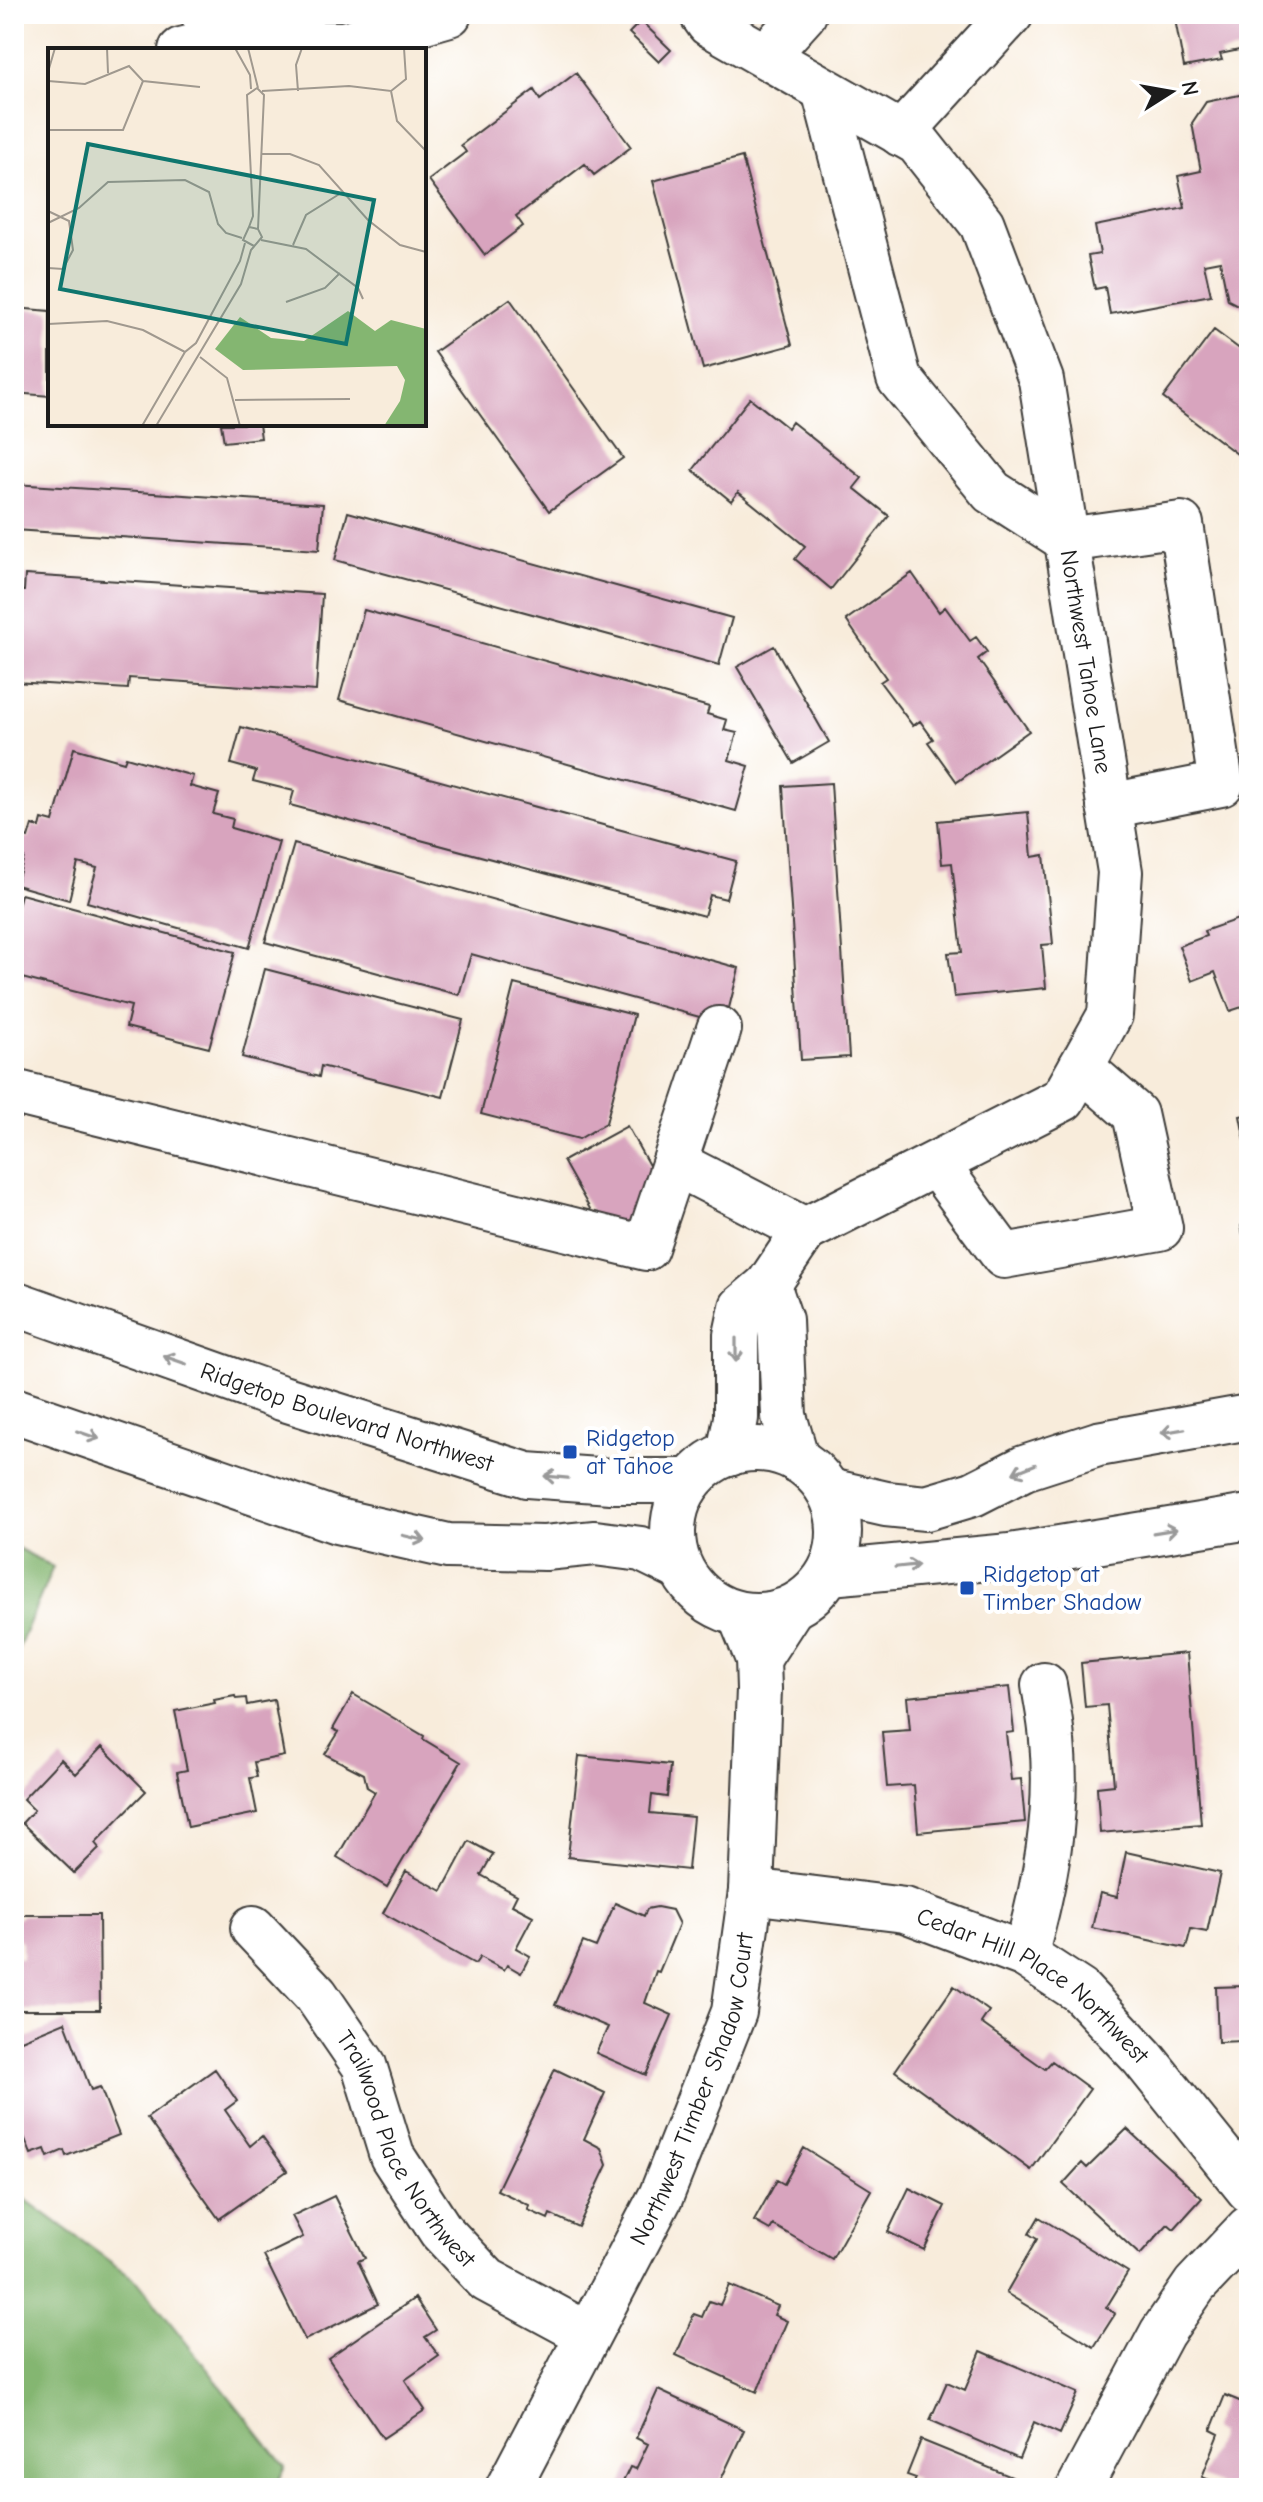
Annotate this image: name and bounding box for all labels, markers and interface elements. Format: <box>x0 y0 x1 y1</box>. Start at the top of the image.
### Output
inset map <box>48 48 426 426</box>
north arrow <box>1131 52 1211 132</box>
text: N <box>1176 79 1204 98</box>
street label: Northwest Tahoe Lane <box>1054 548 1118 776</box>
one-way arrow <box>728 1336 744 1363</box>
one-way arrow <box>163 1352 187 1366</box>
street label: Ridgetop Boulevard Northwest <box>197 1356 498 1478</box>
place label: Ridgetop at Tahoe <box>586 1424 675 1480</box>
one-way arrow <box>1161 1424 1187 1439</box>
one-way arrow <box>75 1429 100 1444</box>
marker: Ridgetop at Tahoe <box>561 1443 579 1461</box>
one-way arrow <box>1012 1463 1037 1478</box>
one-way arrow <box>543 1469 570 1484</box>
one-way arrow <box>1152 1522 1177 1537</box>
one-way arrow <box>400 1531 426 1546</box>
one-way arrow <box>893 1558 920 1573</box>
place label: Ridgetop at Timber Shadow <box>983 1560 1142 1616</box>
marker: Ridgetop at Timber Shadow <box>958 1579 976 1597</box>
street label: Cedar Hill Place Northwest <box>913 1902 1155 2070</box>
street label: Northwest Timber Shadow Court <box>624 1930 759 2250</box>
street label: Trailwood Place Northwest <box>330 2025 482 2274</box>

